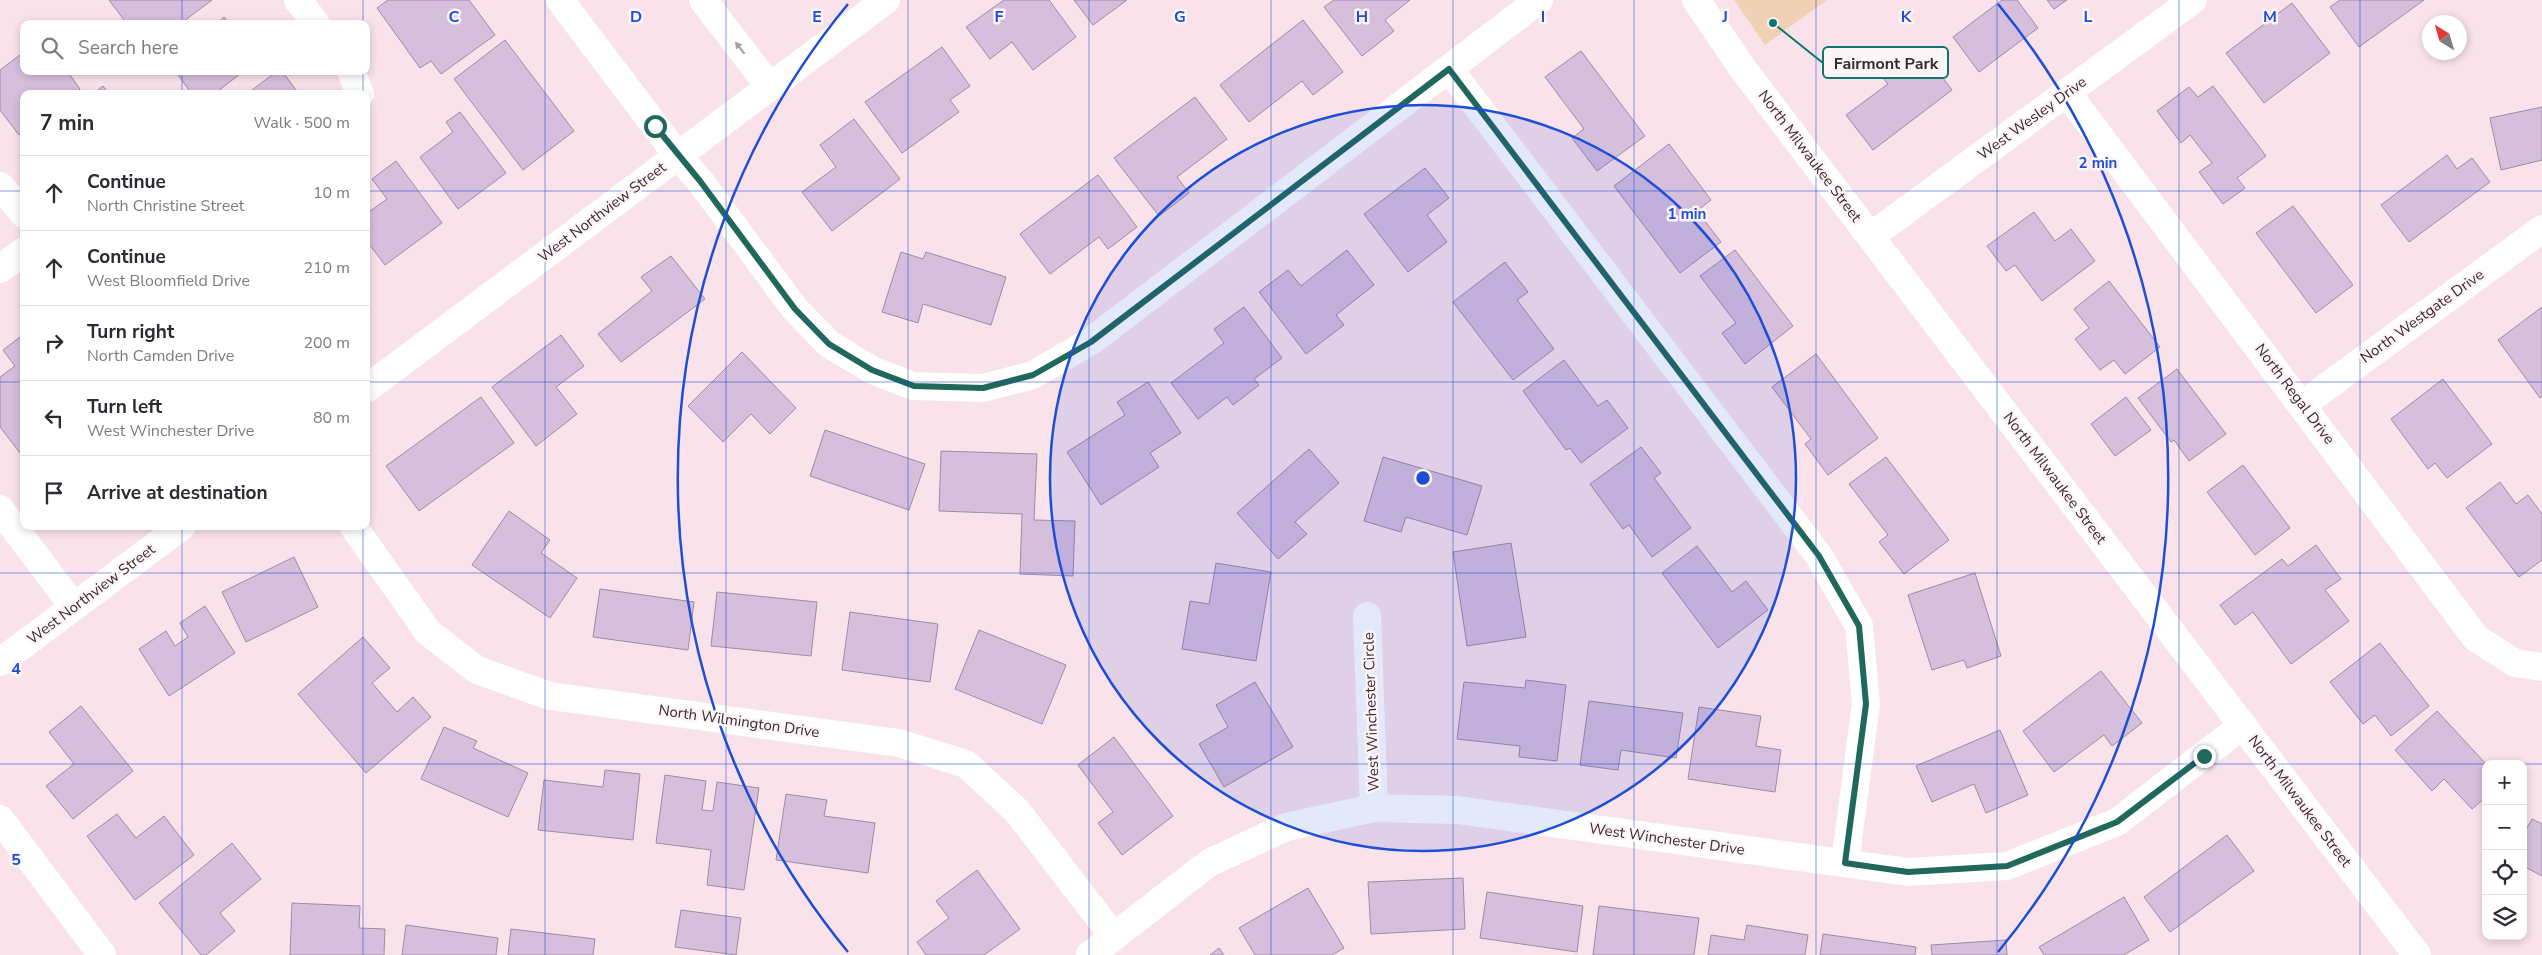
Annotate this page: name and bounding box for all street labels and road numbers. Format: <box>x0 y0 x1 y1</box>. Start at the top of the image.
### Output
street label: West Wesley Drive <box>1974 72 2091 164</box>
street label: North Milwaukee Street <box>1754 86 1867 227</box>
street label: West Northview Street <box>534 157 671 267</box>
street label: North Westgate Drive <box>2356 264 2488 368</box>
street label: North Regal Drive <box>2251 340 2339 448</box>
street label: North Milwaukee Street <box>1999 408 2112 549</box>
street label: West Northview Street <box>23 539 160 649</box>
street label: West Winchester Circle <box>1358 632 1384 792</box>
street label: North Wilmington Drive <box>657 700 821 742</box>
street label: North Milwaukee Street <box>2244 731 2357 872</box>
street label: West Winchester Drive <box>1588 818 1746 860</box>

